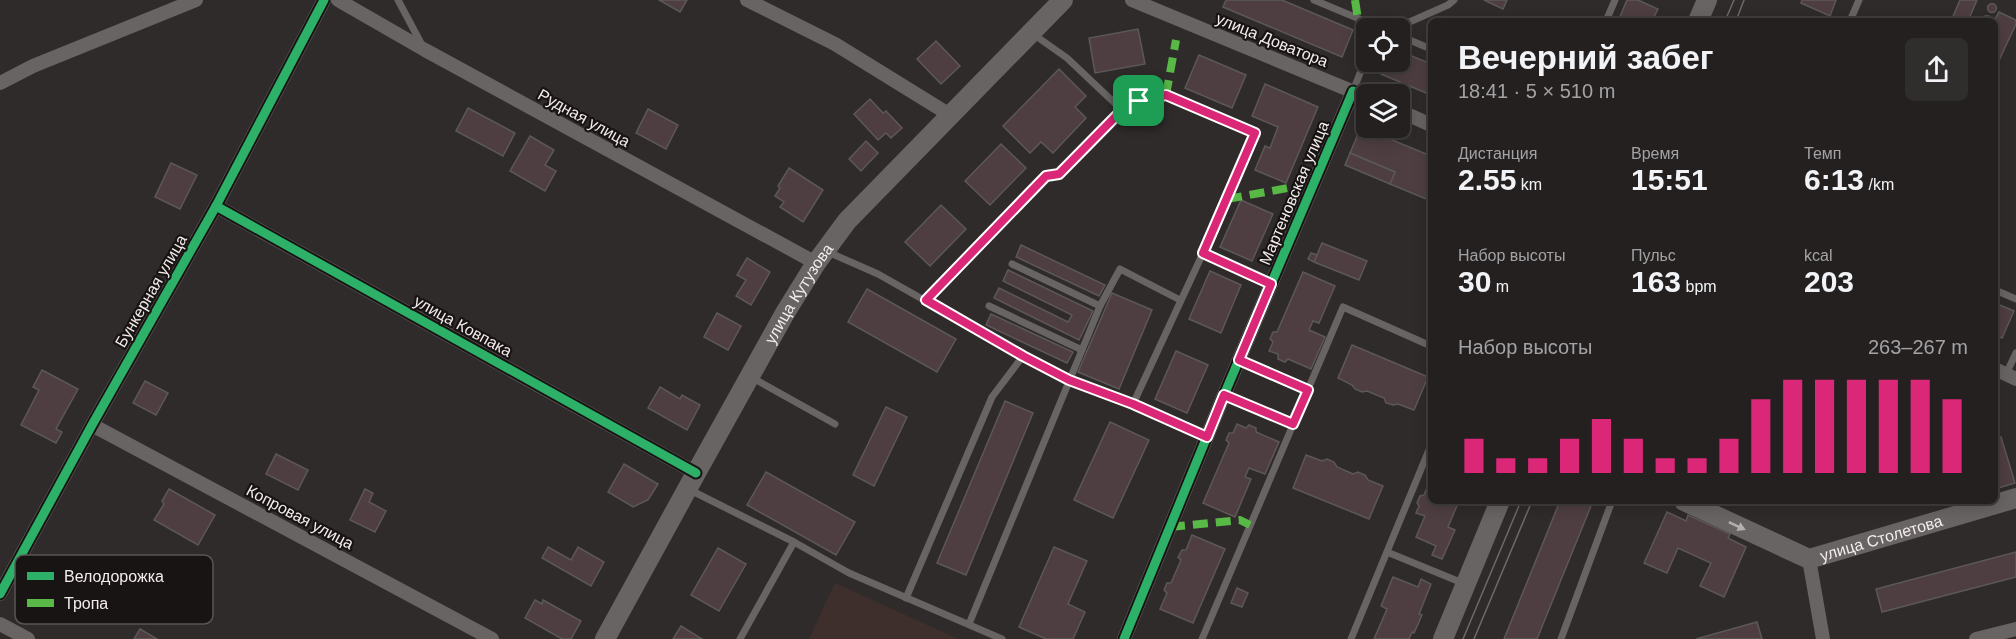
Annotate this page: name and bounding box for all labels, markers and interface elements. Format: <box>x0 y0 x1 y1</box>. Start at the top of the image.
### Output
street label: улица Доватора <box>1214 10 1330 70</box>
map controls <box>1356 18 1410 138</box>
button: locate <box>1356 18 1410 72</box>
button: share <box>1905 38 1968 101</box>
text: Вечерний забег <box>1458 39 1714 76</box>
pin <box>1113 75 1164 126</box>
text: 18:41 · 5 × 510 m <box>1458 80 1615 102</box>
icon: arrive <box>1122 84 1155 117</box>
button: layers <box>1356 84 1410 138</box>
street label: Рудная улица <box>535 86 633 150</box>
street label: Мартеновская улица <box>1256 119 1332 267</box>
text: Дистанция <box>1458 145 1537 162</box>
text: Время <box>1631 145 1679 162</box>
text: Темп <box>1804 145 1841 162</box>
text: 2.55 <box>1458 163 1516 196</box>
text: 15:51 <box>1631 163 1708 196</box>
text: 6:13 <box>1804 163 1864 196</box>
text: km <box>1516 176 1542 193</box>
text: /km <box>1864 176 1894 193</box>
street label: Бункерная улица <box>112 232 190 350</box>
street label: улица Кутузова <box>761 240 836 347</box>
text: Набор высоты <box>1458 247 1565 264</box>
text: Пульс <box>1631 247 1676 264</box>
text: kcal <box>1804 247 1832 264</box>
text: 30 <box>1458 265 1491 298</box>
text: 163 <box>1631 265 1681 298</box>
text: 203 <box>1804 265 1854 298</box>
text: m <box>1491 278 1509 295</box>
text: bpm <box>1681 278 1717 295</box>
street label: улица Ковпака <box>411 292 515 360</box>
text: Набор высоты <box>1458 336 1592 358</box>
text: 263–267 m <box>1868 336 1968 358</box>
street label: Копровая улица <box>243 482 357 552</box>
street label: улица Столетова <box>1818 512 1944 564</box>
one-way arrow <box>1729 521 1746 530</box>
legend <box>15 555 213 624</box>
text: Велодорожка <box>64 568 164 585</box>
text: Тропа <box>64 595 108 612</box>

